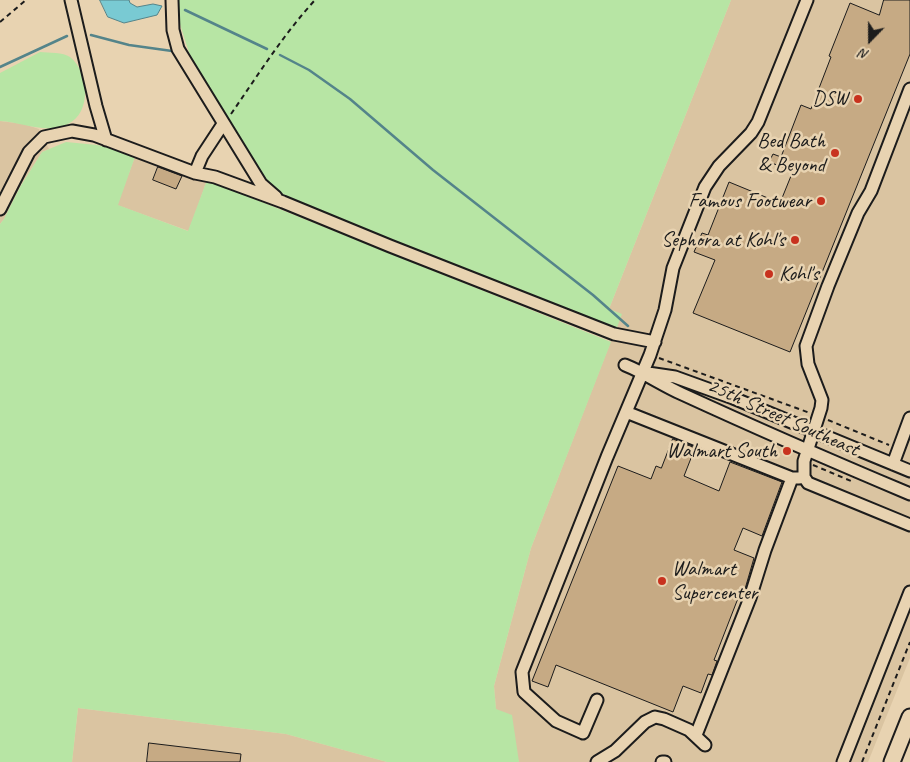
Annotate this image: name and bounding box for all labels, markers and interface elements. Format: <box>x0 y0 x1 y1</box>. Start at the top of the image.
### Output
north arrow <box>845 15 895 65</box>
text: N <box>857 45 871 64</box>
place label: DSW <box>812 86 848 112</box>
marker: DSW <box>852 93 864 105</box>
place label: Bed Bath & Beyond <box>757 128 825 178</box>
marker: Bed Bath & Beyond <box>829 147 841 159</box>
place label: Famous Footwear <box>688 188 811 214</box>
marker: Famous Footwear <box>815 195 827 207</box>
place label: Sephora at Kohl's <box>661 227 785 253</box>
marker: Sephora at Kohl's <box>789 234 801 246</box>
place label: Kohl's <box>779 261 819 287</box>
marker: Kohl's <box>763 268 775 280</box>
street label: 25th Street Southeast <box>703 373 863 463</box>
place label: Walmart South <box>667 438 777 464</box>
marker: Walmart South <box>781 445 793 457</box>
place label: Walmart Supercenter <box>672 556 757 606</box>
marker: Walmart Supercenter <box>656 575 668 587</box>

